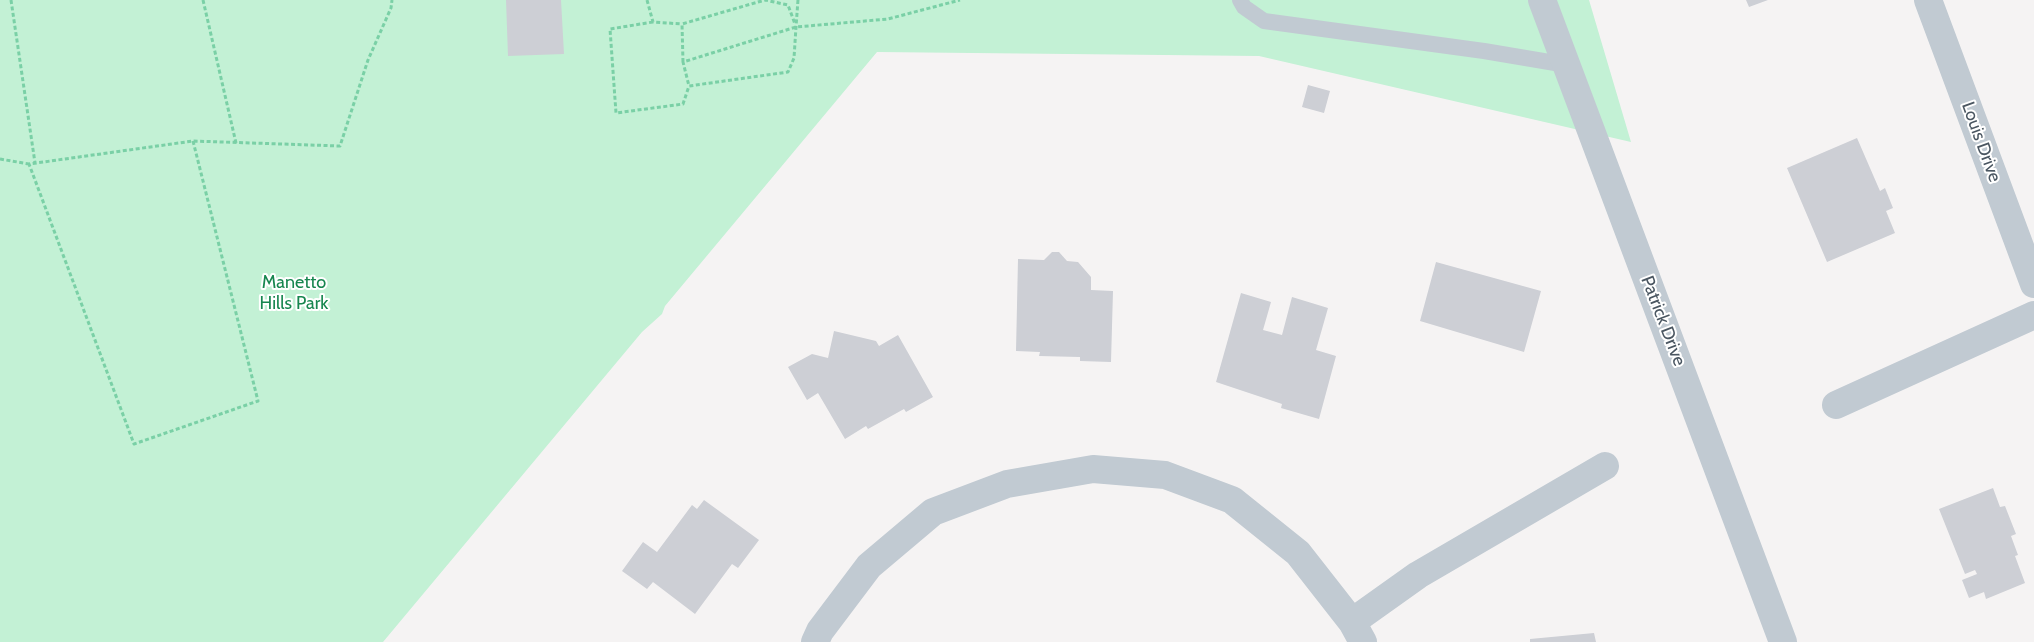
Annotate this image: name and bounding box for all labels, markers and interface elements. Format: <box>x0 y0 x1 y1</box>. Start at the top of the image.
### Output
street label: Louis Drive <box>1957 99 2005 185</box>
park label: Manetto Hills Park <box>260 272 328 314</box>
street label: Patrick Drive <box>1636 273 1690 369</box>

